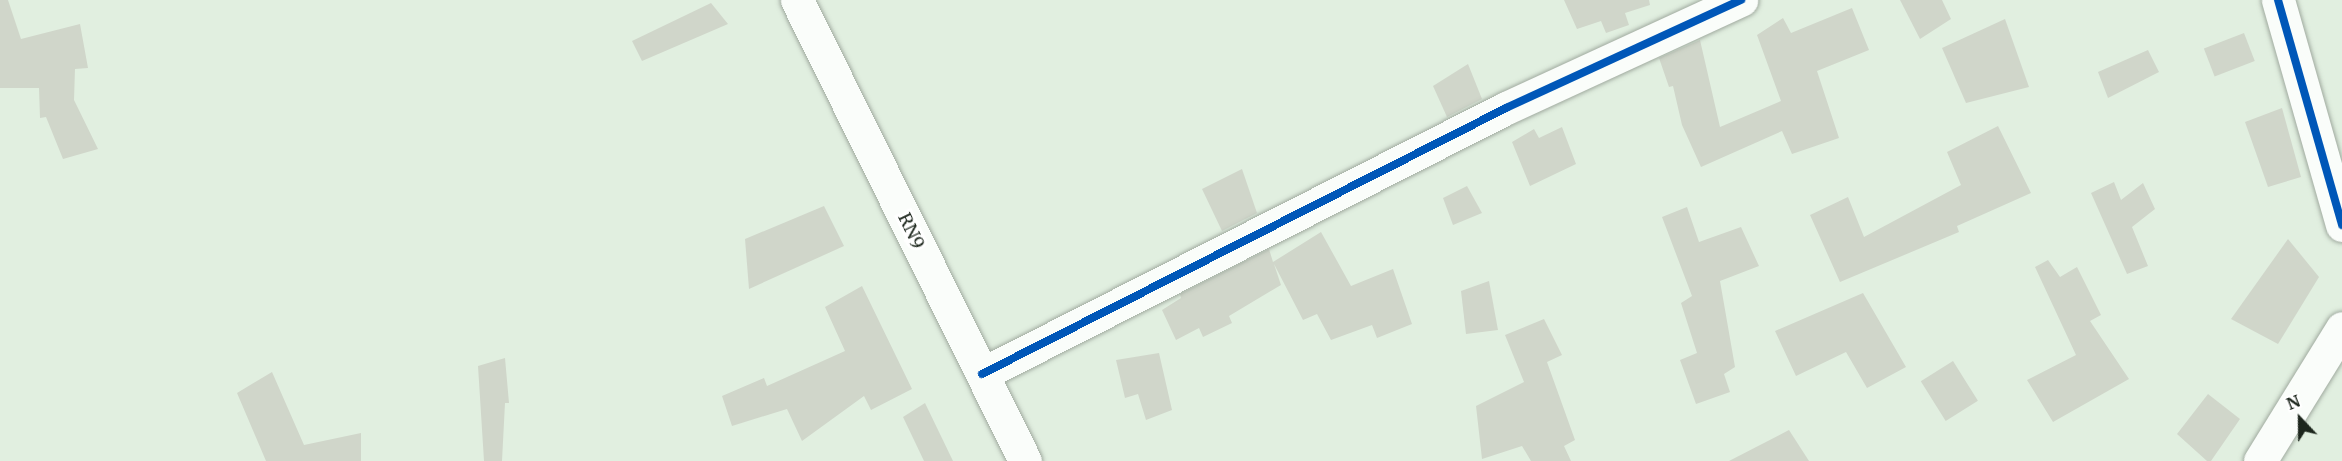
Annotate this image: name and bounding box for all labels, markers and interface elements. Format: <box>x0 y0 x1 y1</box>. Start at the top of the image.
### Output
street label: RN9 <box>893 209 929 253</box>
north arrow <box>2270 389 2330 449</box>
text: N <box>2284 391 2303 414</box>

